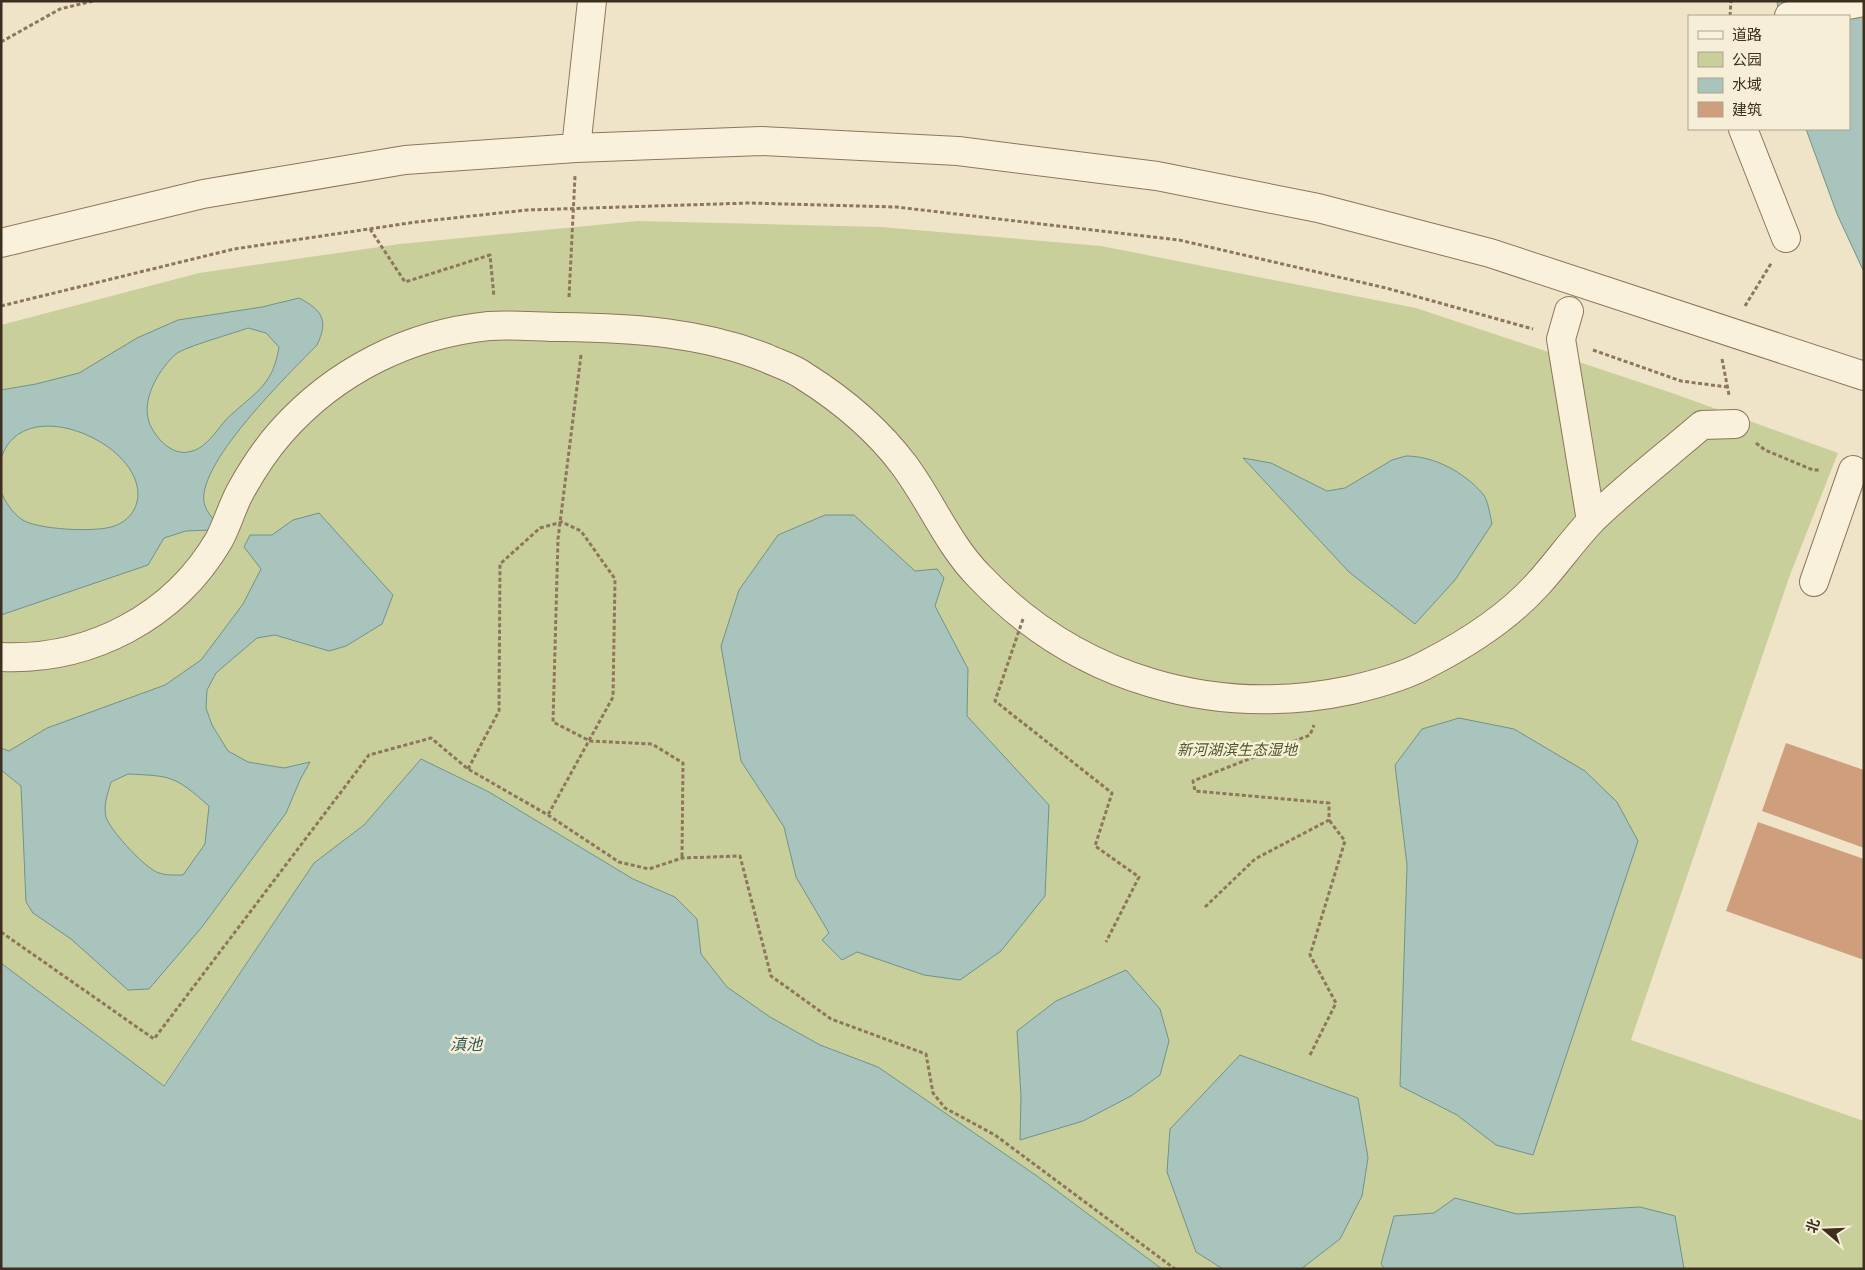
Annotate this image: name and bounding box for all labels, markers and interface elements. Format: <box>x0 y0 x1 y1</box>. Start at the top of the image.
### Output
legend <box>1688 15 1850 130</box>
text: 道路 <box>1732 23 1762 44</box>
text: 公园 <box>1732 48 1762 69</box>
text: 水域 <box>1732 73 1762 94</box>
text: 建筑 <box>1732 98 1762 119</box>
park label: 新河湖滨生态湿地 <box>1177 738 1299 759</box>
water label: 滇池 <box>450 1031 484 1055</box>
north arrow <box>1800 1205 1850 1255</box>
text: 北 <box>1800 1216 1823 1235</box>

